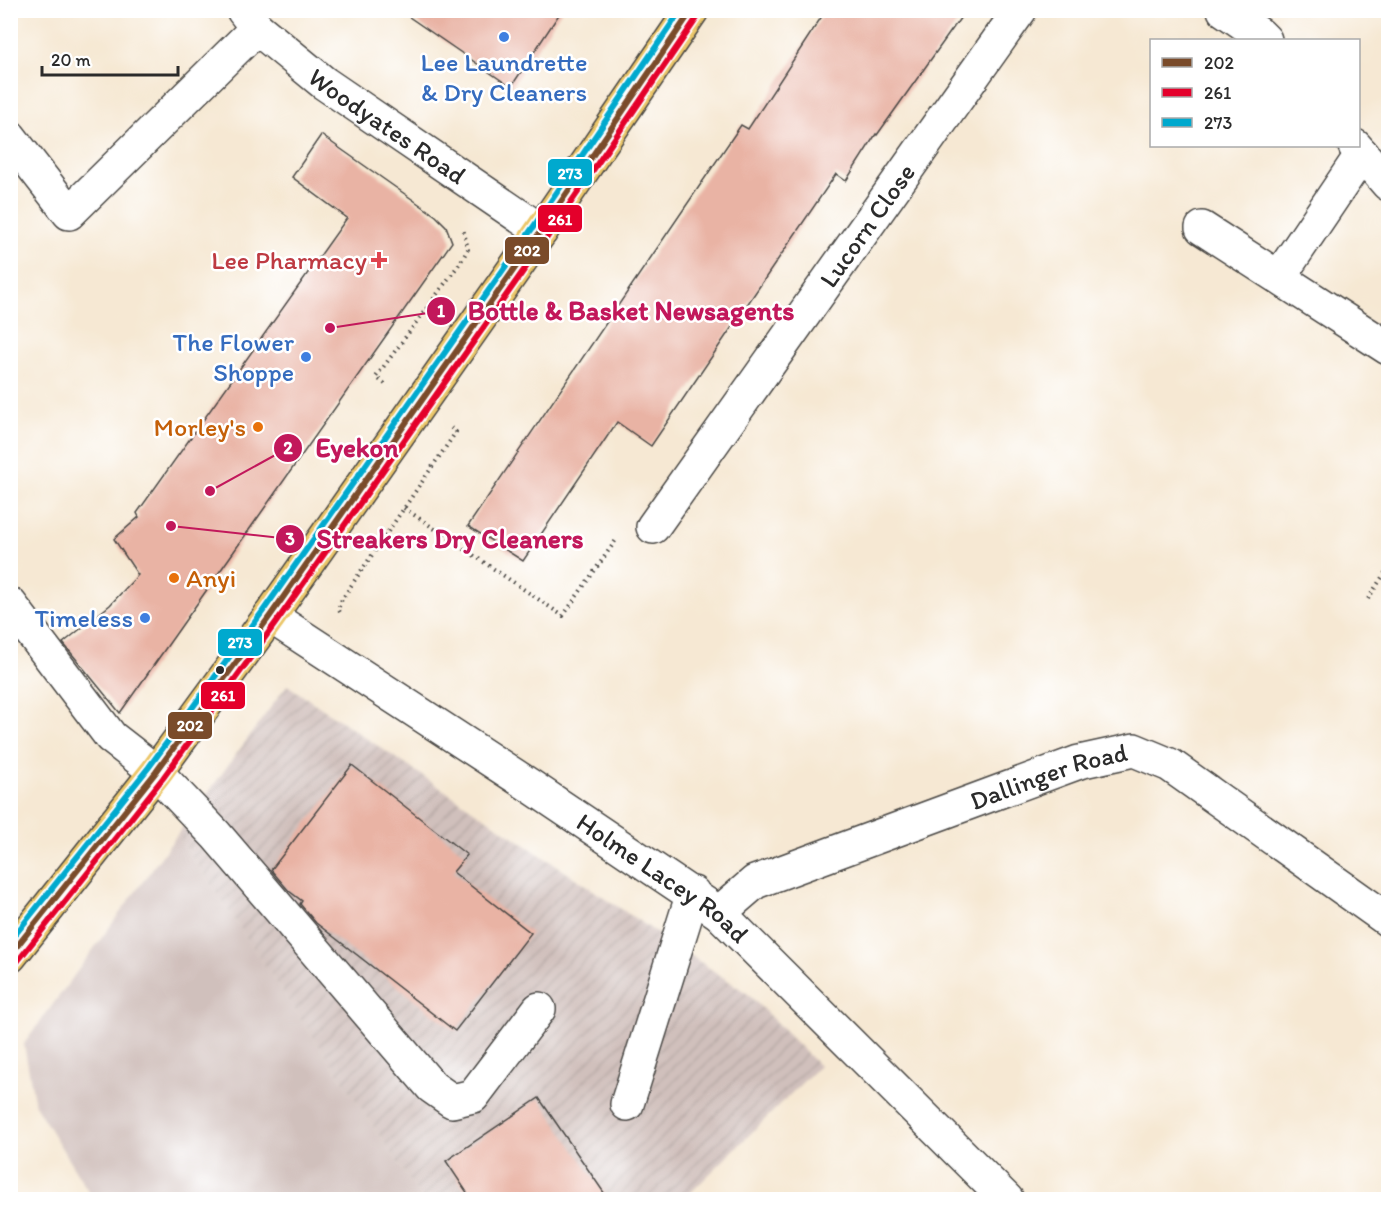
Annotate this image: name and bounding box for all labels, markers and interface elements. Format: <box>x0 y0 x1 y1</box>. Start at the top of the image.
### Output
marker: Lee Laundrette & Dry Cleaners <box>497 30 511 44</box>
scale bar <box>42 39 178 77</box>
legend <box>1150 39 1360 147</box>
place label: Lee Laundrette & Dry Cleaners <box>420 46 588 108</box>
text: 20 m <box>51 49 91 71</box>
text: 202 <box>1204 52 1235 74</box>
street label: Woodyates Road <box>302 61 472 191</box>
text: 261 <box>1204 82 1231 104</box>
text: 273 <box>1204 112 1232 134</box>
street label: Lucorn Close <box>812 157 922 293</box>
line badge: 273 <box>547 158 593 187</box>
text: 273 <box>557 164 583 183</box>
line badge: 261 <box>537 204 583 233</box>
text: 261 <box>548 210 573 229</box>
line badge: 202 <box>504 236 550 265</box>
text: 202 <box>514 241 541 260</box>
place label: Lee Pharmacy <box>211 244 367 276</box>
marker: Lee Pharmacy <box>372 253 386 267</box>
callout: Bottle & Basket Newsagents <box>426 288 806 333</box>
text: Bottle & Basket Newsagents <box>468 294 794 327</box>
text: 1 <box>437 300 446 322</box>
place label: The Flower Shoppe <box>173 326 295 388</box>
marker: The Flower Shoppe <box>299 350 313 364</box>
place label: Morley's <box>153 411 246 443</box>
marker: Morley's <box>251 420 265 434</box>
callout: Eyekon <box>273 426 411 471</box>
text: Eyekon <box>315 431 399 464</box>
text: 2 <box>283 437 293 459</box>
callout: Streakers Dry Cleaners <box>275 516 595 561</box>
text: Streakers Dry Cleaners <box>316 522 584 555</box>
text: 3 <box>285 528 295 550</box>
place label: Anyi <box>186 562 236 594</box>
marker: Anyi <box>167 571 181 585</box>
place label: Timeless <box>34 602 133 634</box>
marker: Timeless <box>138 611 152 625</box>
line badge: 273 <box>217 628 263 657</box>
text: 273 <box>227 633 253 652</box>
unlabelled marker <box>214 664 226 676</box>
line badge: 261 <box>200 681 246 710</box>
text: 261 <box>211 686 236 705</box>
line badge: 202 <box>167 711 213 740</box>
text: 202 <box>177 716 204 735</box>
street label: Dallinger Road <box>965 736 1130 817</box>
street label: Holme Lacey Road <box>571 806 756 949</box>

